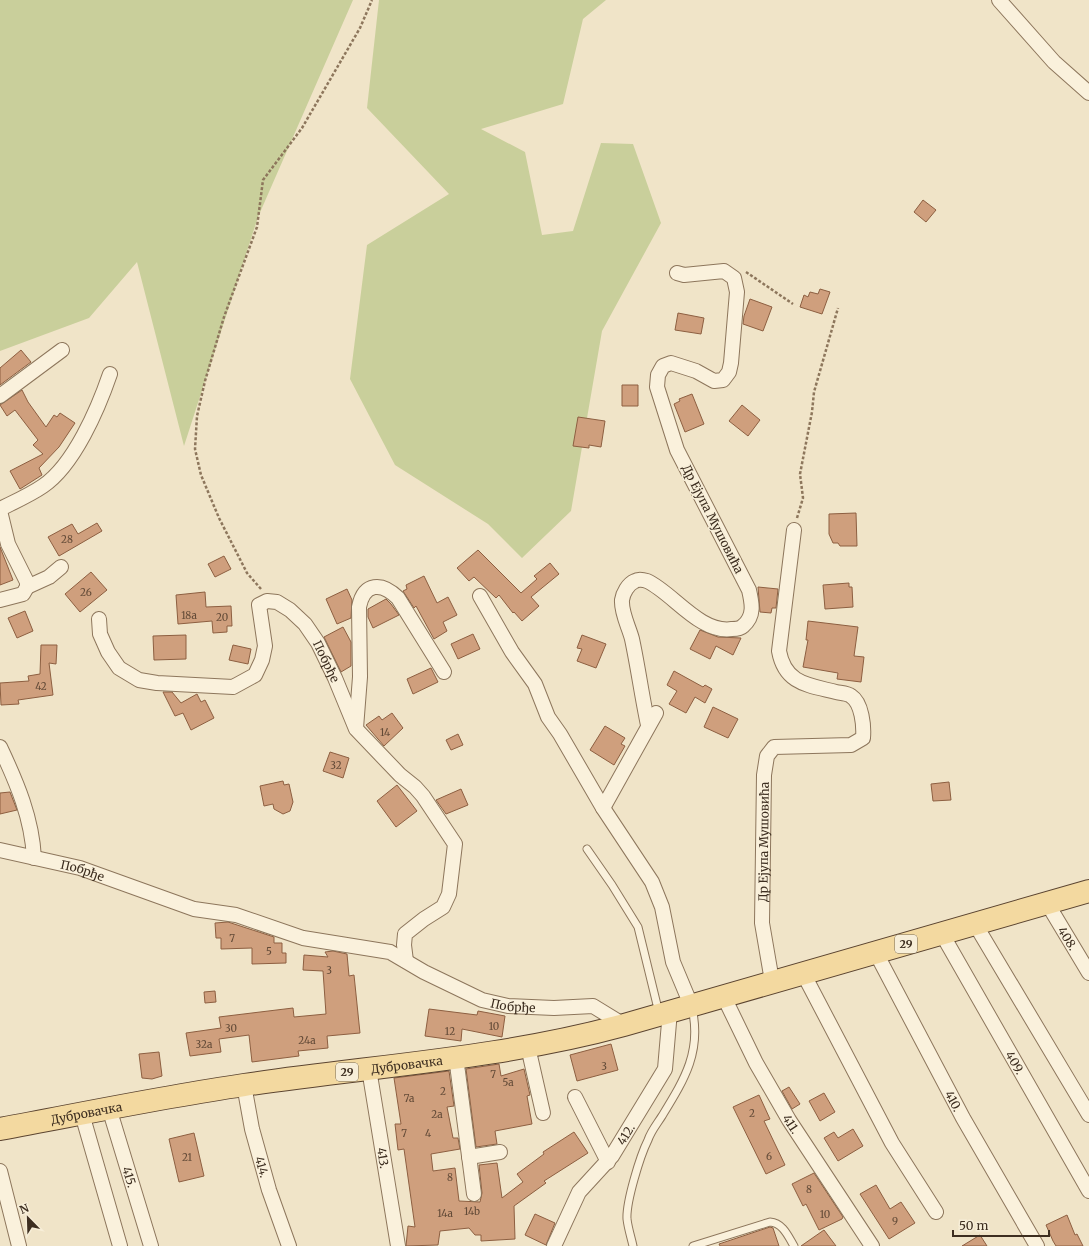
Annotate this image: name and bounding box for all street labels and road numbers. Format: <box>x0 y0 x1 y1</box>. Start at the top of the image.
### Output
street label: Др Ејупа Мушовића <box>679 462 747 576</box>
street label: Побрђе <box>310 637 343 684</box>
street label: Др Ејупа Мушовића <box>755 781 771 902</box>
street label: Побрђе <box>59 856 107 884</box>
street label: 408. <box>1055 924 1081 953</box>
road number: 29 <box>895 935 917 953</box>
street label: Побрђе <box>489 995 536 1015</box>
street label: 409. <box>1003 1048 1028 1077</box>
street label: Дубровачка <box>370 1052 444 1076</box>
road number: 29 <box>336 1063 358 1081</box>
street label: 410. <box>942 1088 966 1114</box>
street label: Дубровачка <box>49 1098 124 1127</box>
street label: 411. <box>780 1112 803 1136</box>
street label: 412. <box>613 1121 637 1147</box>
street label: 413. <box>374 1146 393 1169</box>
street label: 414. <box>252 1154 273 1179</box>
street label: 415. <box>120 1165 140 1189</box>

